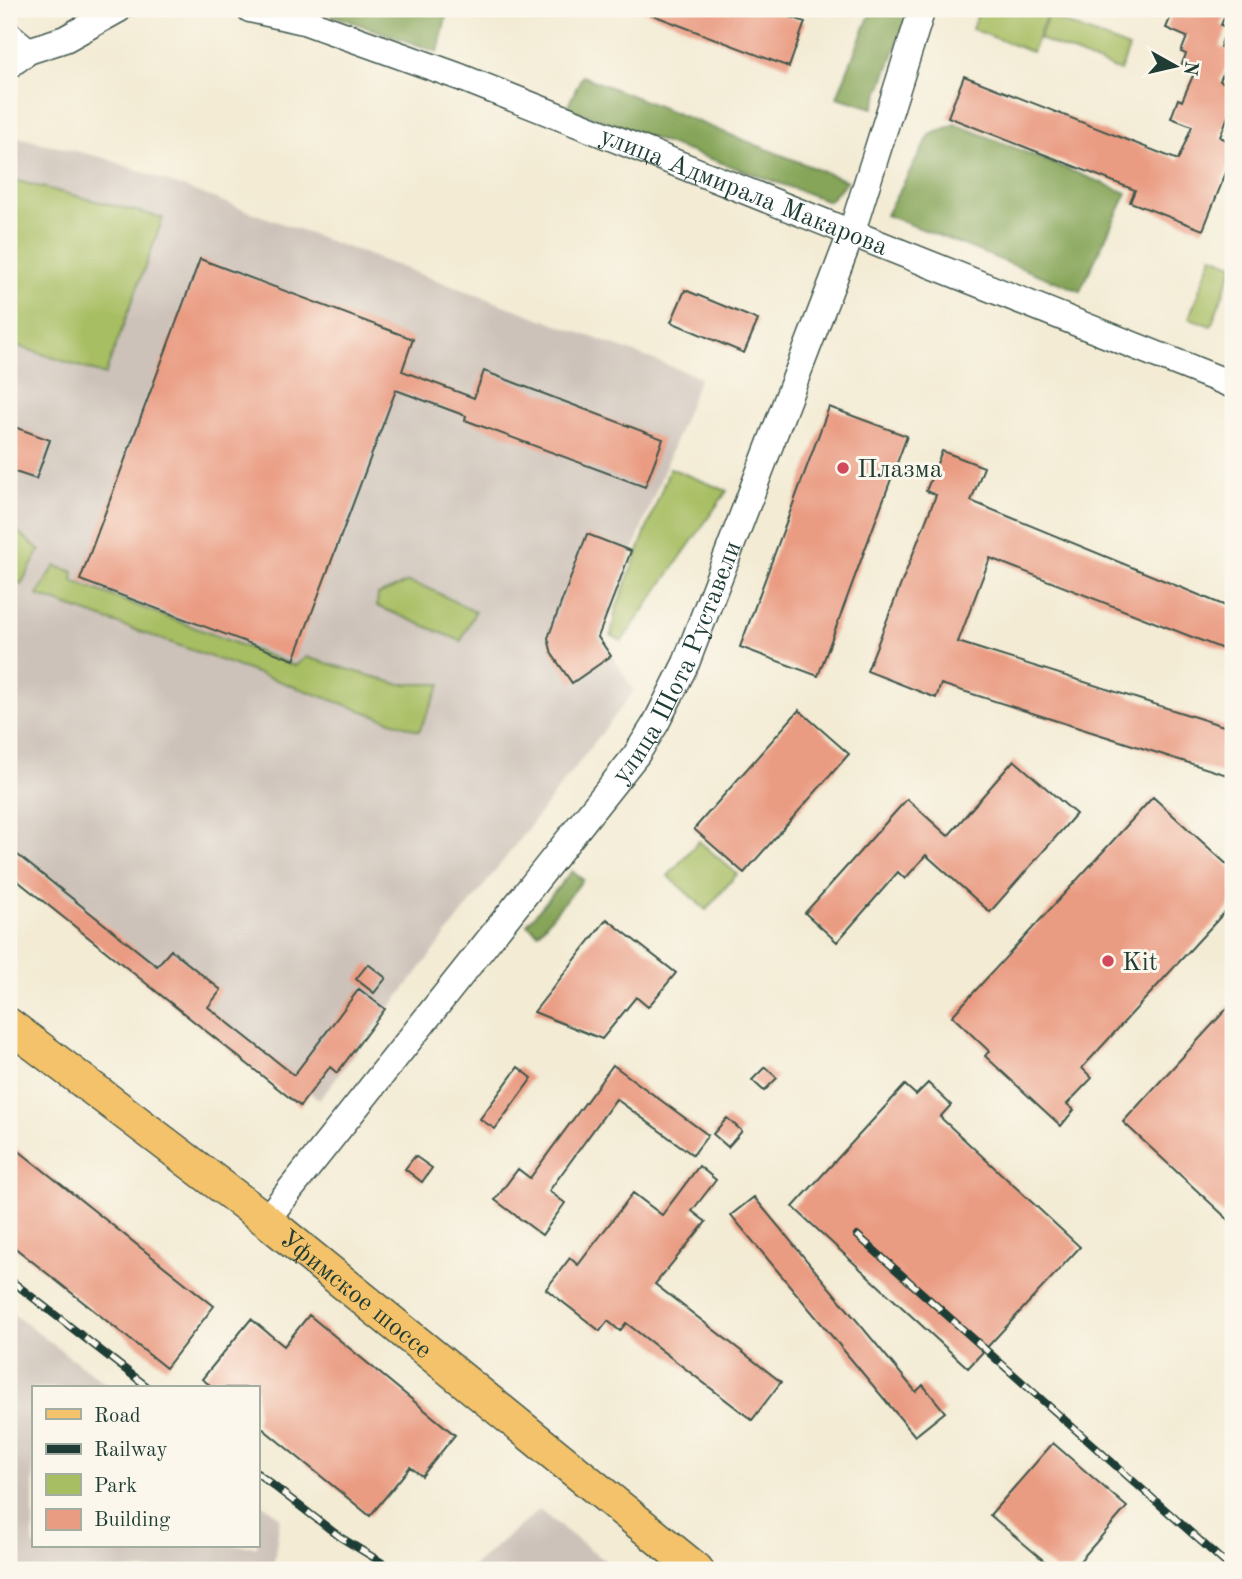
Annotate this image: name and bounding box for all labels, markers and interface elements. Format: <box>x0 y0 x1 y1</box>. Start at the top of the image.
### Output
north arrow <box>1140 32 1210 102</box>
text: N <box>1179 60 1200 77</box>
street label: улица Адмирала Макарова <box>596 123 891 261</box>
place label: Плазма <box>857 457 943 483</box>
marker: Плазма <box>835 460 851 476</box>
street label: улица Шота Руставели <box>608 538 747 789</box>
place label: Kit <box>1122 950 1158 976</box>
marker: Kit <box>1100 953 1116 969</box>
street label: Уфимское шоссе <box>274 1226 436 1364</box>
legend <box>32 1386 259 1548</box>
text: Road <box>94 1406 141 1427</box>
text: Railway <box>94 1440 168 1461</box>
text: Park <box>94 1476 137 1497</box>
text: Building <box>94 1510 171 1531</box>

